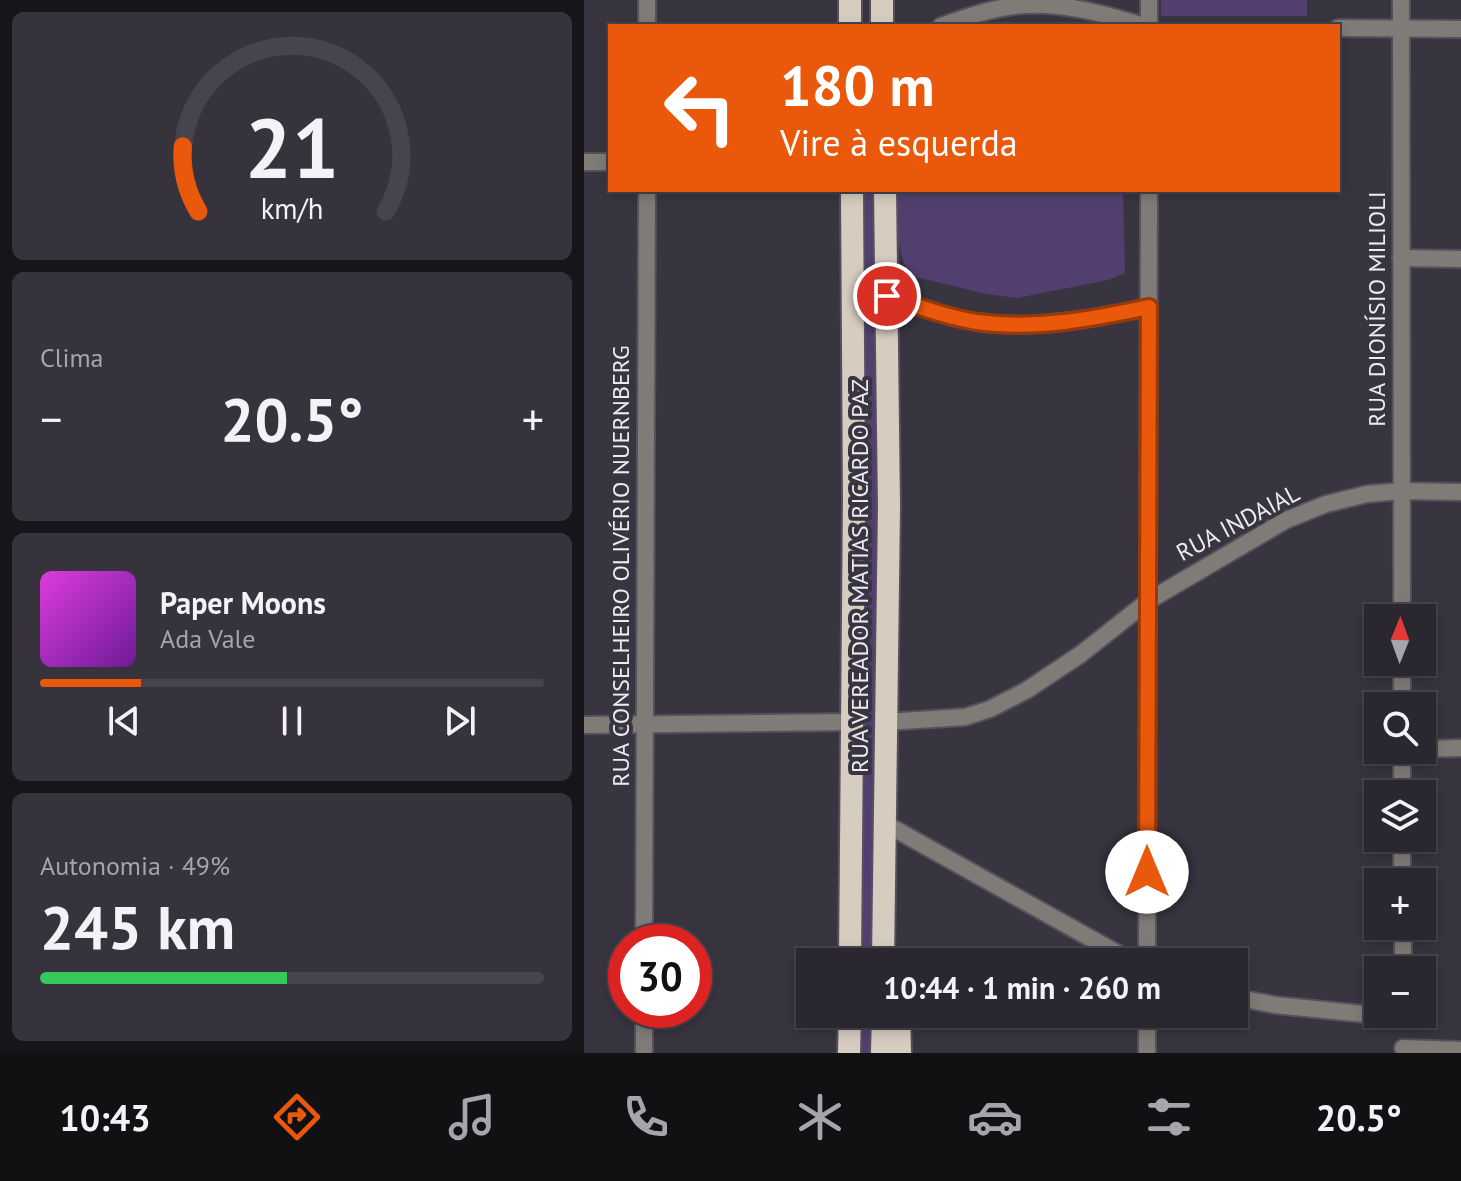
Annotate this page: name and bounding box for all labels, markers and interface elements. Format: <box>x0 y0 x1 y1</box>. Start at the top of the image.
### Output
text: 180 m <box>780 49 935 121</box>
icon: left <box>648 56 752 160</box>
text: 21 <box>245 93 339 201</box>
text: Vire à esquerda <box>780 119 1018 166</box>
text: km/h <box>261 190 323 227</box>
street label: RUA DIONÍSIO MILIOLI <box>1361 191 1392 427</box>
pin <box>853 262 921 330</box>
icon: arrive <box>865 274 909 318</box>
text: Clima <box>40 341 103 374</box>
street label: RUA CONSELHEIRO OLIVÉRIO NUERNBERG <box>605 345 636 787</box>
street label: RUA VEREADOR MATIAS RICARDO PAZ <box>844 379 875 773</box>
text: 20.5° <box>220 380 364 458</box>
text: − <box>40 390 62 447</box>
text: + <box>522 390 544 447</box>
street label: RUA INDAIAL <box>1171 477 1305 568</box>
text: Paper Moons <box>160 583 326 622</box>
north arrow <box>1364 604 1436 676</box>
map controls <box>1364 604 1436 1028</box>
text: Ada Vale <box>160 622 255 655</box>
button: search <box>1364 692 1436 764</box>
icon: previous <box>102 699 146 743</box>
icon: pause <box>270 699 314 743</box>
icon: next <box>438 699 482 743</box>
button: layers <box>1364 780 1436 852</box>
position arrow <box>1105 830 1189 914</box>
text: Autonomia · 49% <box>40 849 230 882</box>
button: + <box>1364 868 1436 940</box>
text: 245 km <box>40 888 235 966</box>
speed limit sign: 30 <box>608 924 712 1028</box>
button: − <box>1364 956 1436 1028</box>
text: 10:44 · 1 min · 260 m <box>883 968 1161 1007</box>
icon: directions <box>269 1089 325 1145</box>
icon: music <box>444 1089 500 1145</box>
icon: phone <box>618 1089 674 1145</box>
icon: climate <box>792 1089 848 1145</box>
icon: car <box>967 1089 1023 1145</box>
icon: filters <box>1141 1089 1197 1145</box>
text: 10:43 <box>59 1094 151 1141</box>
text: 20.5° <box>1316 1094 1402 1141</box>

